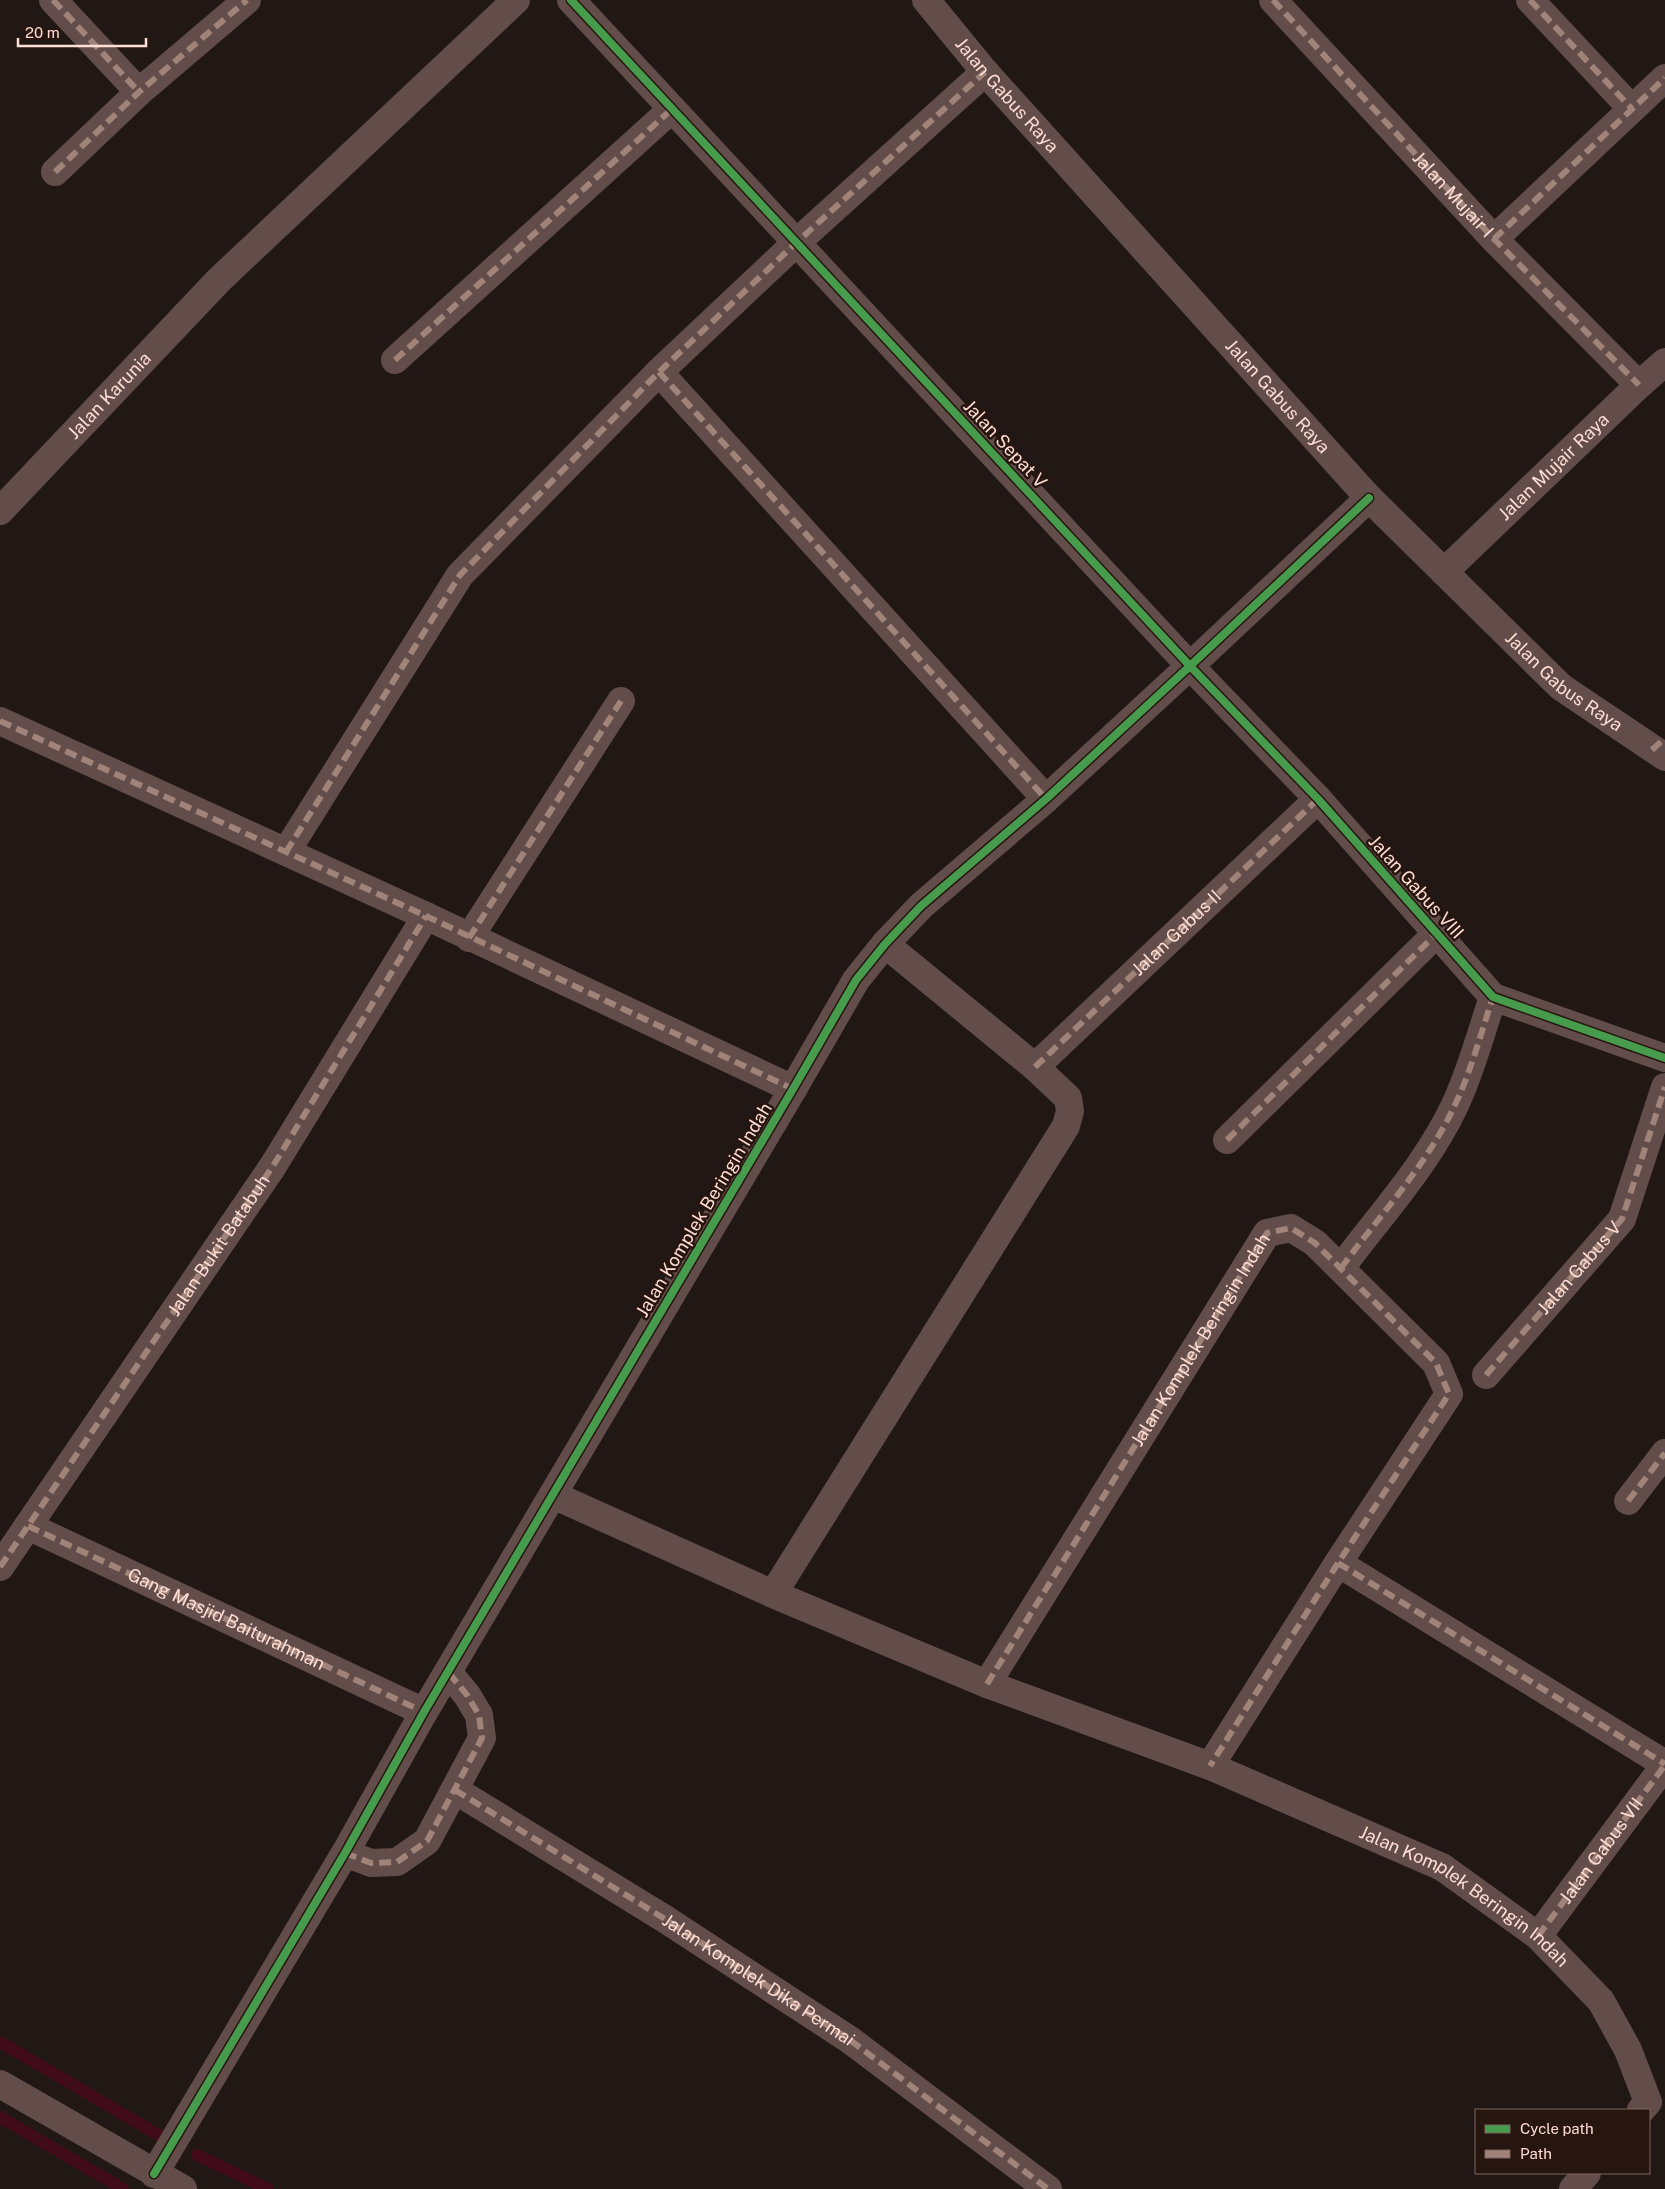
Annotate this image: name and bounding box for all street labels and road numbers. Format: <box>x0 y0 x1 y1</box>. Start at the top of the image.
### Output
street label: Jalan Gabus Raya <box>951 33 1063 157</box>
street label: Jalan Mujair I <box>1408 147 1498 241</box>
street label: Jalan Gabus Raya <box>1221 335 1335 457</box>
street label: Jalan Karunia <box>63 348 155 443</box>
street label: Jalan Sepat V <box>959 395 1051 492</box>
street label: Jalan Mujair Raya <box>1494 409 1613 524</box>
street label: Jalan Gabus Raya <box>1501 627 1627 735</box>
street label: Jalan Gabus VIII <box>1364 831 1468 943</box>
street label: Jalan Gabus II <box>1127 885 1225 980</box>
street label: Jalan Komplek Beringin Indah <box>631 1099 776 1321</box>
street label: Jalan Bukit Batabuh <box>163 1171 274 1320</box>
street label: Jalan Gabus V <box>1533 1217 1625 1318</box>
street label: Jalan Komplek Beringin Indah <box>1126 1229 1274 1450</box>
street label: Gang Masjid Baiturahman <box>124 1563 328 1674</box>
street label: Jalan Gabus VII <box>1555 1793 1647 1908</box>
street label: Jalan Komplek Beringin Indah <box>1356 1821 1573 1971</box>
street label: Jalan Komplek Dika Permai <box>659 1909 859 2050</box>

